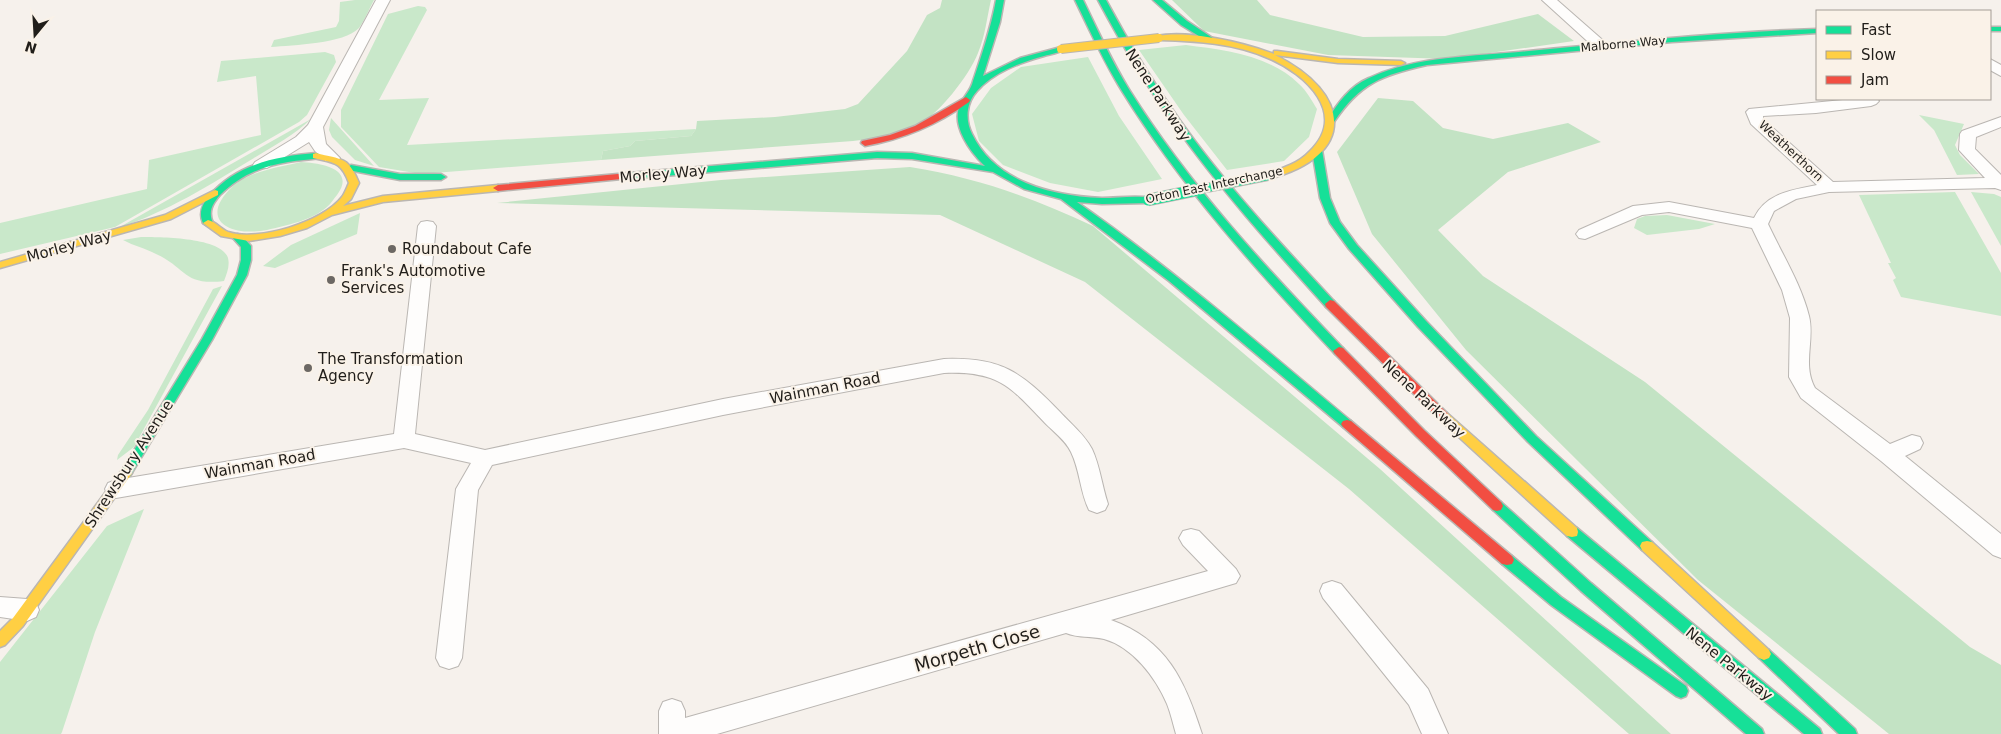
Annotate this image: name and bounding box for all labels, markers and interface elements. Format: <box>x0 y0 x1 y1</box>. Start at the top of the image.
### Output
north arrow <box>10 10 60 60</box>
legend <box>1816 10 1991 100</box>
text: Fast <box>1861 21 1891 39</box>
street label: Malborne Way <box>1580 33 1666 55</box>
text: N <box>23 38 39 57</box>
street label: Nene Parkway <box>1121 45 1195 145</box>
text: Slow <box>1861 46 1896 64</box>
text: Jam <box>1860 71 1889 89</box>
street label: Weatherthorn <box>1756 118 1826 184</box>
street label: Morley Way <box>619 161 707 187</box>
street label: Orton East Interchange <box>1144 164 1284 206</box>
street label: Morley Way <box>25 226 114 266</box>
place label: Roundabout Cafe <box>402 240 532 258</box>
marker: Roundabout Cafe <box>386 243 398 255</box>
place label: Frank's Automotive Services <box>341 262 486 297</box>
marker: Frank's Automotive Services <box>325 274 337 286</box>
place label: The Transformation Agency <box>317 350 463 385</box>
street label: Nene Parkway <box>1379 356 1469 442</box>
marker: The Transformation Agency <box>302 362 314 374</box>
street label: Wainman Road <box>768 368 882 408</box>
street label: Shrewsbury Avenue <box>81 397 177 531</box>
street label: Wainman Road <box>203 445 317 483</box>
street label: Morpeth Close <box>912 620 1042 676</box>
street label: Nene Parkway <box>1682 623 1776 705</box>

